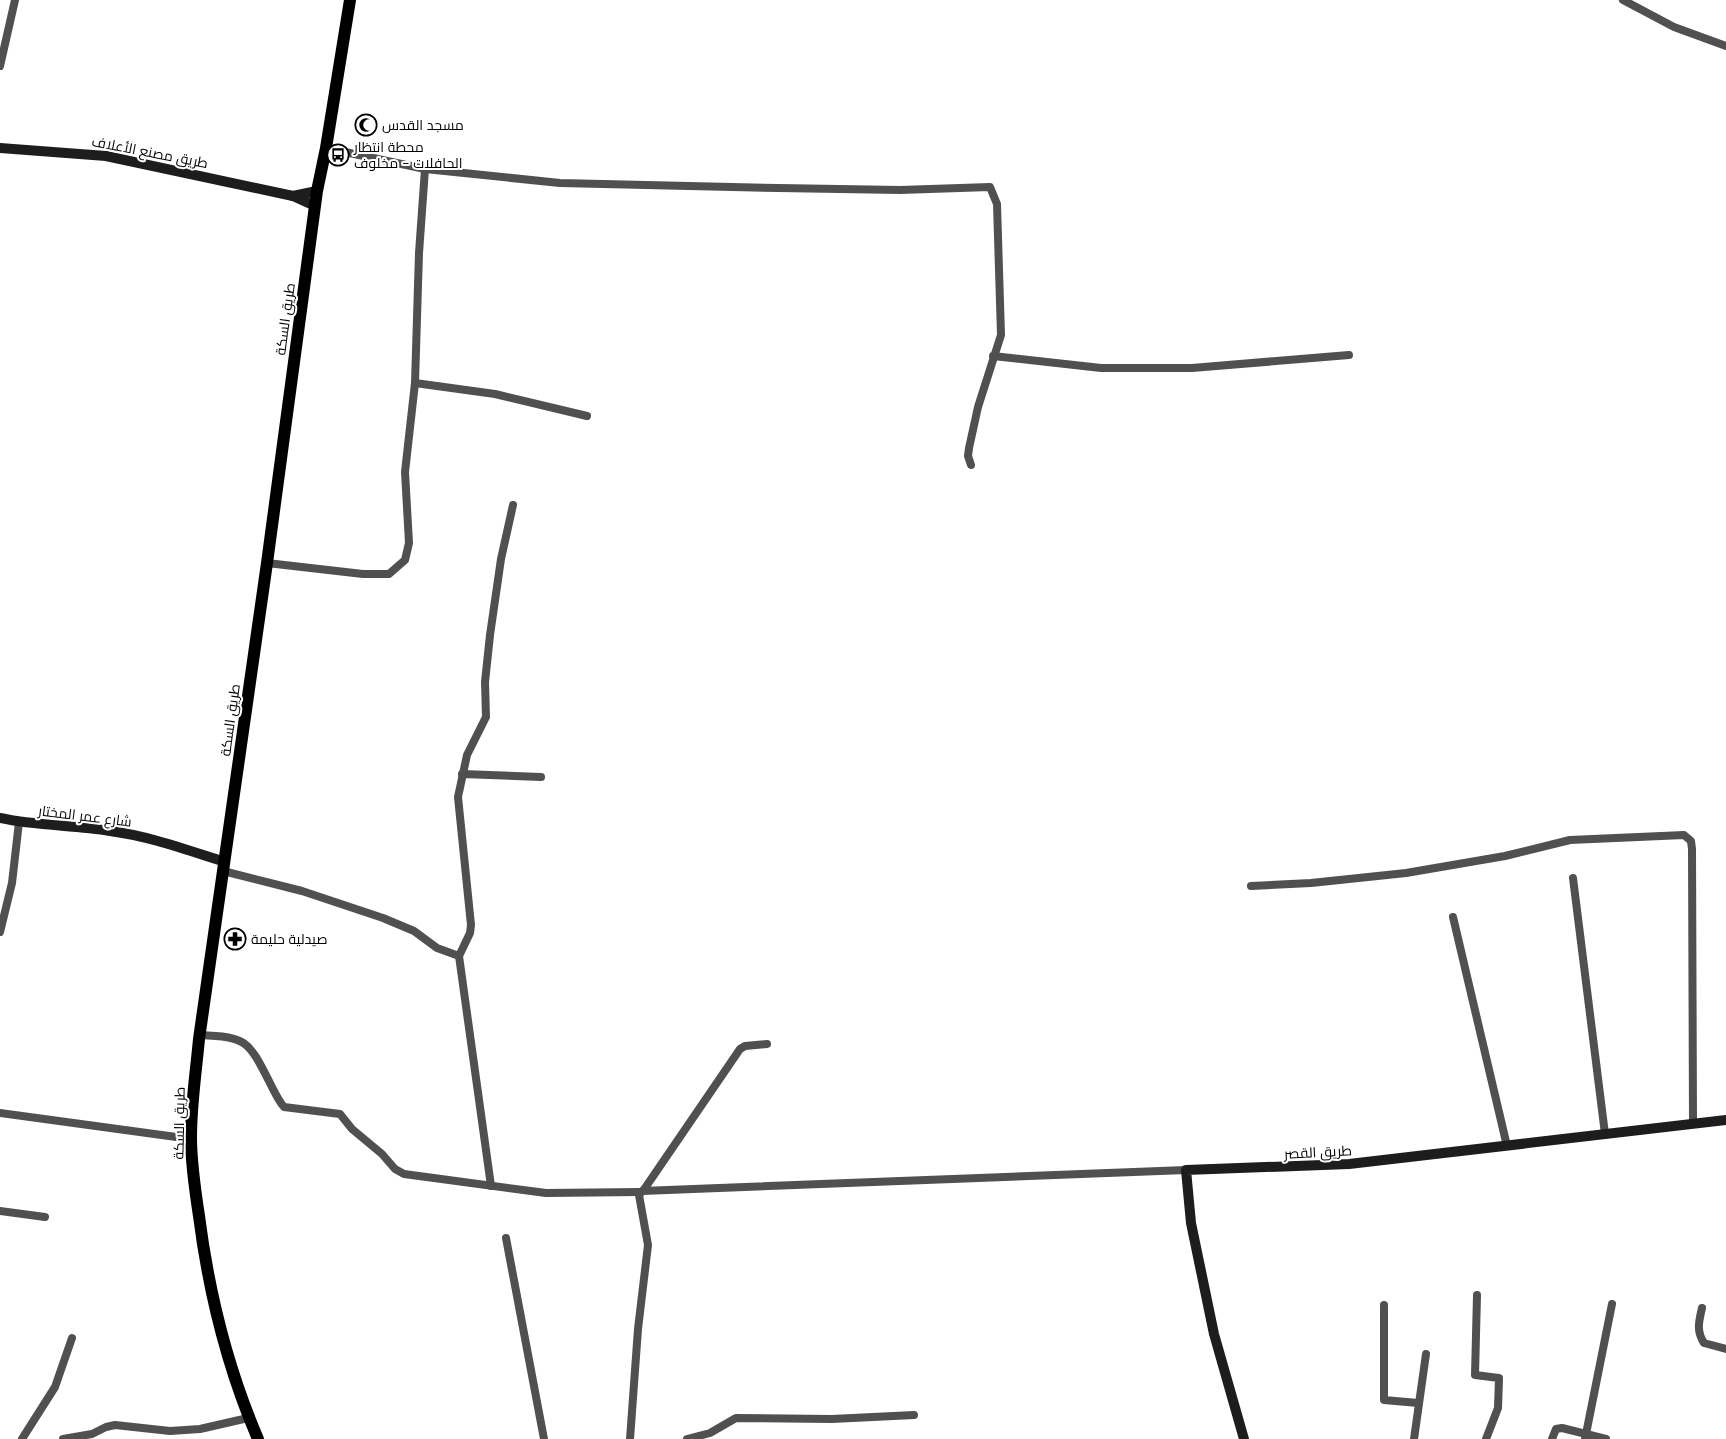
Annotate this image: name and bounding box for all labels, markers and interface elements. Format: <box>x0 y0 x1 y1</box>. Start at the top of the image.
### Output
mosque icon: مسجد القدس <box>354 113 378 137</box>
place label: مسجد القدس <box>382 116 464 134</box>
street label: طريق مصنع الأعلاف <box>90 132 210 172</box>
place label: محطة انتظار الحافلات - مخلوف <box>353 138 462 172</box>
bus stop icon: محطة انتظار الحافلات - مخلوف <box>326 143 350 167</box>
street label: طريق السكة <box>271 282 299 356</box>
street label: طريق السكة <box>216 683 244 757</box>
street label: شارع عمر المختار <box>36 801 133 831</box>
pharmacy icon: صيدلية حليمة <box>223 927 247 951</box>
place label: صيدلية حليمة <box>251 930 328 948</box>
street label: طريق السكة <box>169 1087 189 1159</box>
street label: طريق القصر <box>1283 1141 1352 1163</box>

